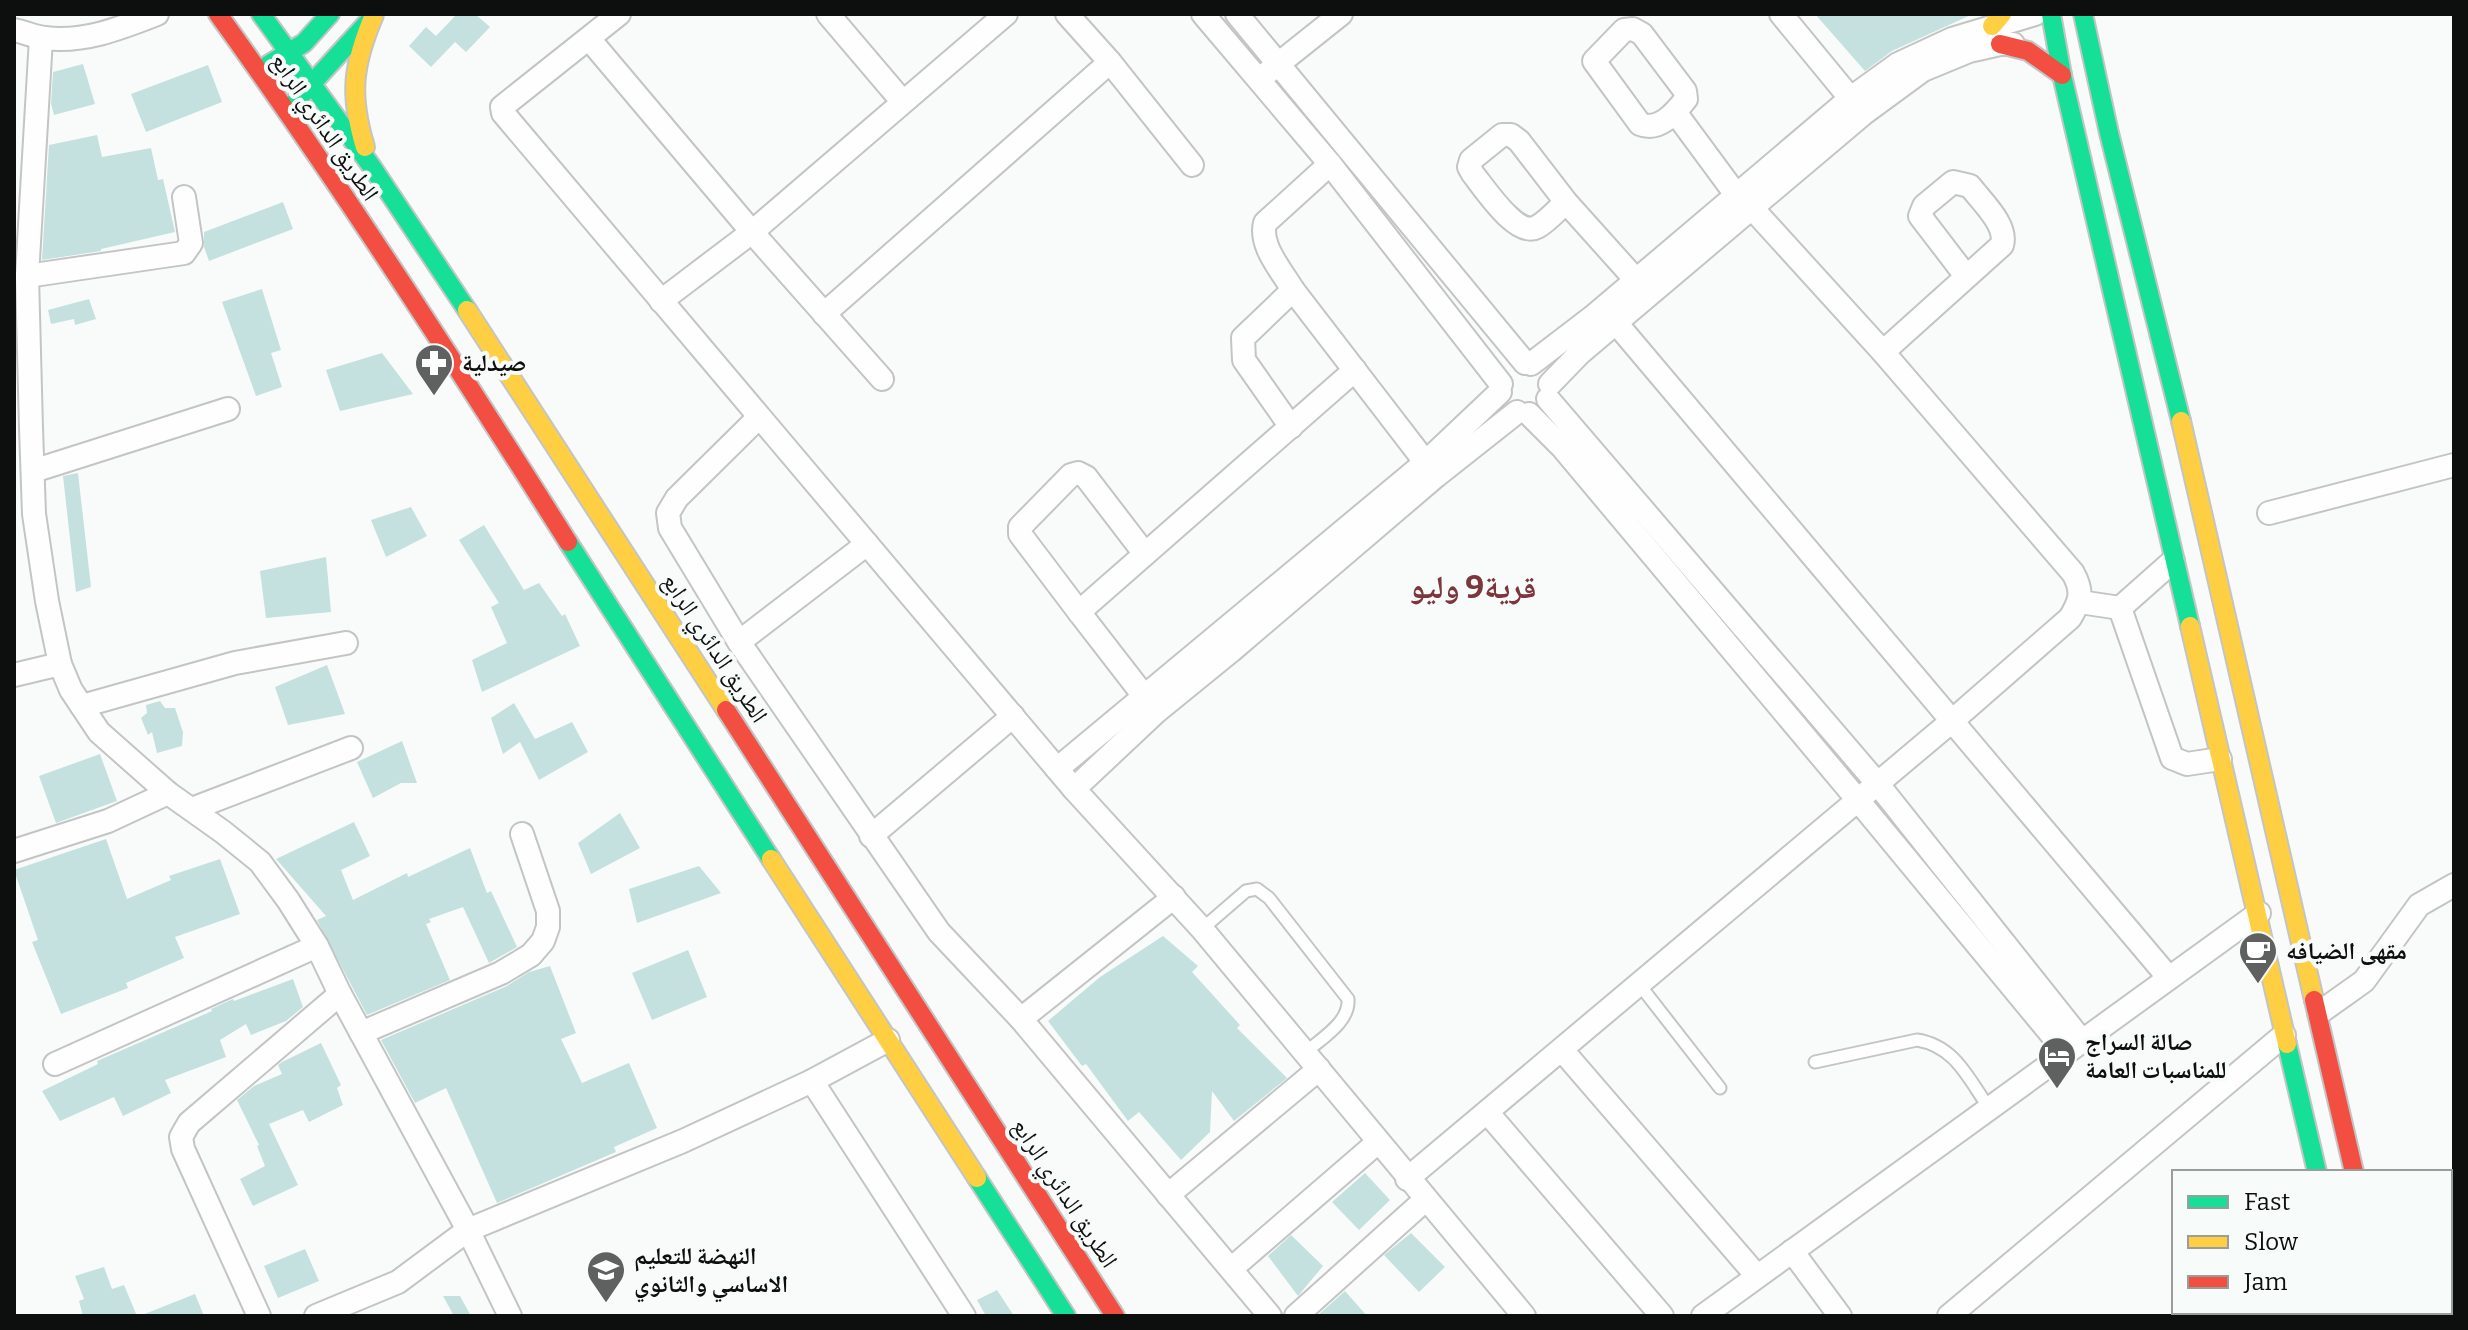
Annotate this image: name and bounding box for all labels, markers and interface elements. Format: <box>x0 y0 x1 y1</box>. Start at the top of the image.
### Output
street label: الطريق الدائري الرابع <box>261 48 385 209</box>
pharmacy icon: صيدلية <box>413 342 455 397</box>
place label: صيدلية <box>462 349 526 377</box>
street label: الطريق الدائري الرابع <box>652 568 774 731</box>
district label: قرية9 وليو <box>1410 568 1536 606</box>
cafe icon: مقهى الضيافه <box>2237 930 2279 985</box>
place label: مقهى الضيافه <box>2286 937 2407 965</box>
place label: صالة السراج للمناسبات العامة <box>2085 1028 2227 1084</box>
hotel icon: صالة السراج للمناسبات العامة <box>2036 1035 2078 1090</box>
street label: الطريق الدائري الرابع <box>1002 1113 1124 1276</box>
legend <box>2172 1170 2452 1314</box>
text: Fast <box>2244 1188 2290 1216</box>
text: Slow <box>2244 1228 2299 1256</box>
place label: النهضة للتعليم الاساسي والثانوي <box>634 1242 788 1303</box>
school or university icon: النهضة للتعليم الاساسي والثانوي <box>585 1249 627 1304</box>
text: Jam <box>2243 1268 2288 1296</box>

